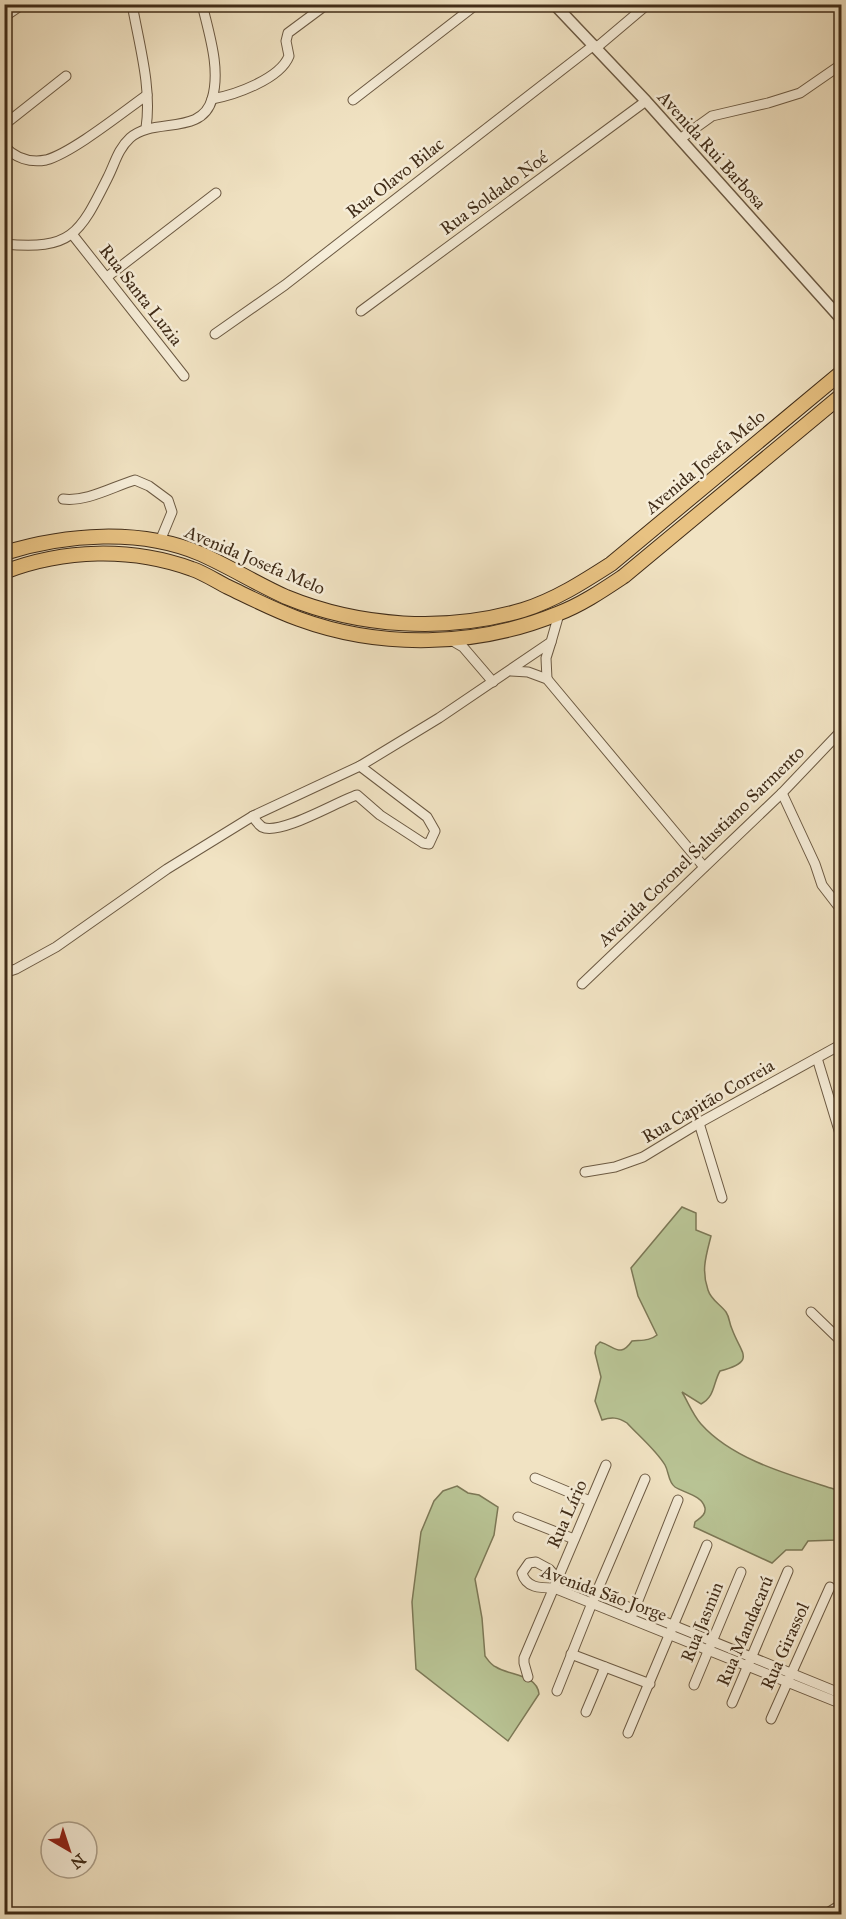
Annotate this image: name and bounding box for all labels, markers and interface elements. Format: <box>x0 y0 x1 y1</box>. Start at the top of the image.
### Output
street label: Avenida Rui Barbosa <box>652 86 771 214</box>
street label: Rua Olavo Bilac <box>342 133 449 223</box>
street label: Rua Soldado Noé <box>436 146 553 240</box>
street label: Rua Santa Luzia <box>95 240 188 350</box>
street label: Avenida Josefa Melo <box>640 405 770 520</box>
street label: Avenida Josefa Melo <box>180 520 328 600</box>
street label: Avenida Coronel Salustiano Sarmento <box>592 741 809 951</box>
street label: Rua Capitão Correia <box>638 1054 778 1148</box>
street label: Rua Lírio <box>542 1476 592 1552</box>
street label: Avenida São Jorge <box>537 1560 670 1627</box>
street label: Rua Mandacarú <box>712 1572 778 1689</box>
street label: Rua Jasmin <box>676 1579 729 1666</box>
street label: Rua Girassol <box>756 1599 814 1693</box>
north arrow <box>39 1820 99 1880</box>
text: N <box>67 1850 89 1873</box>

